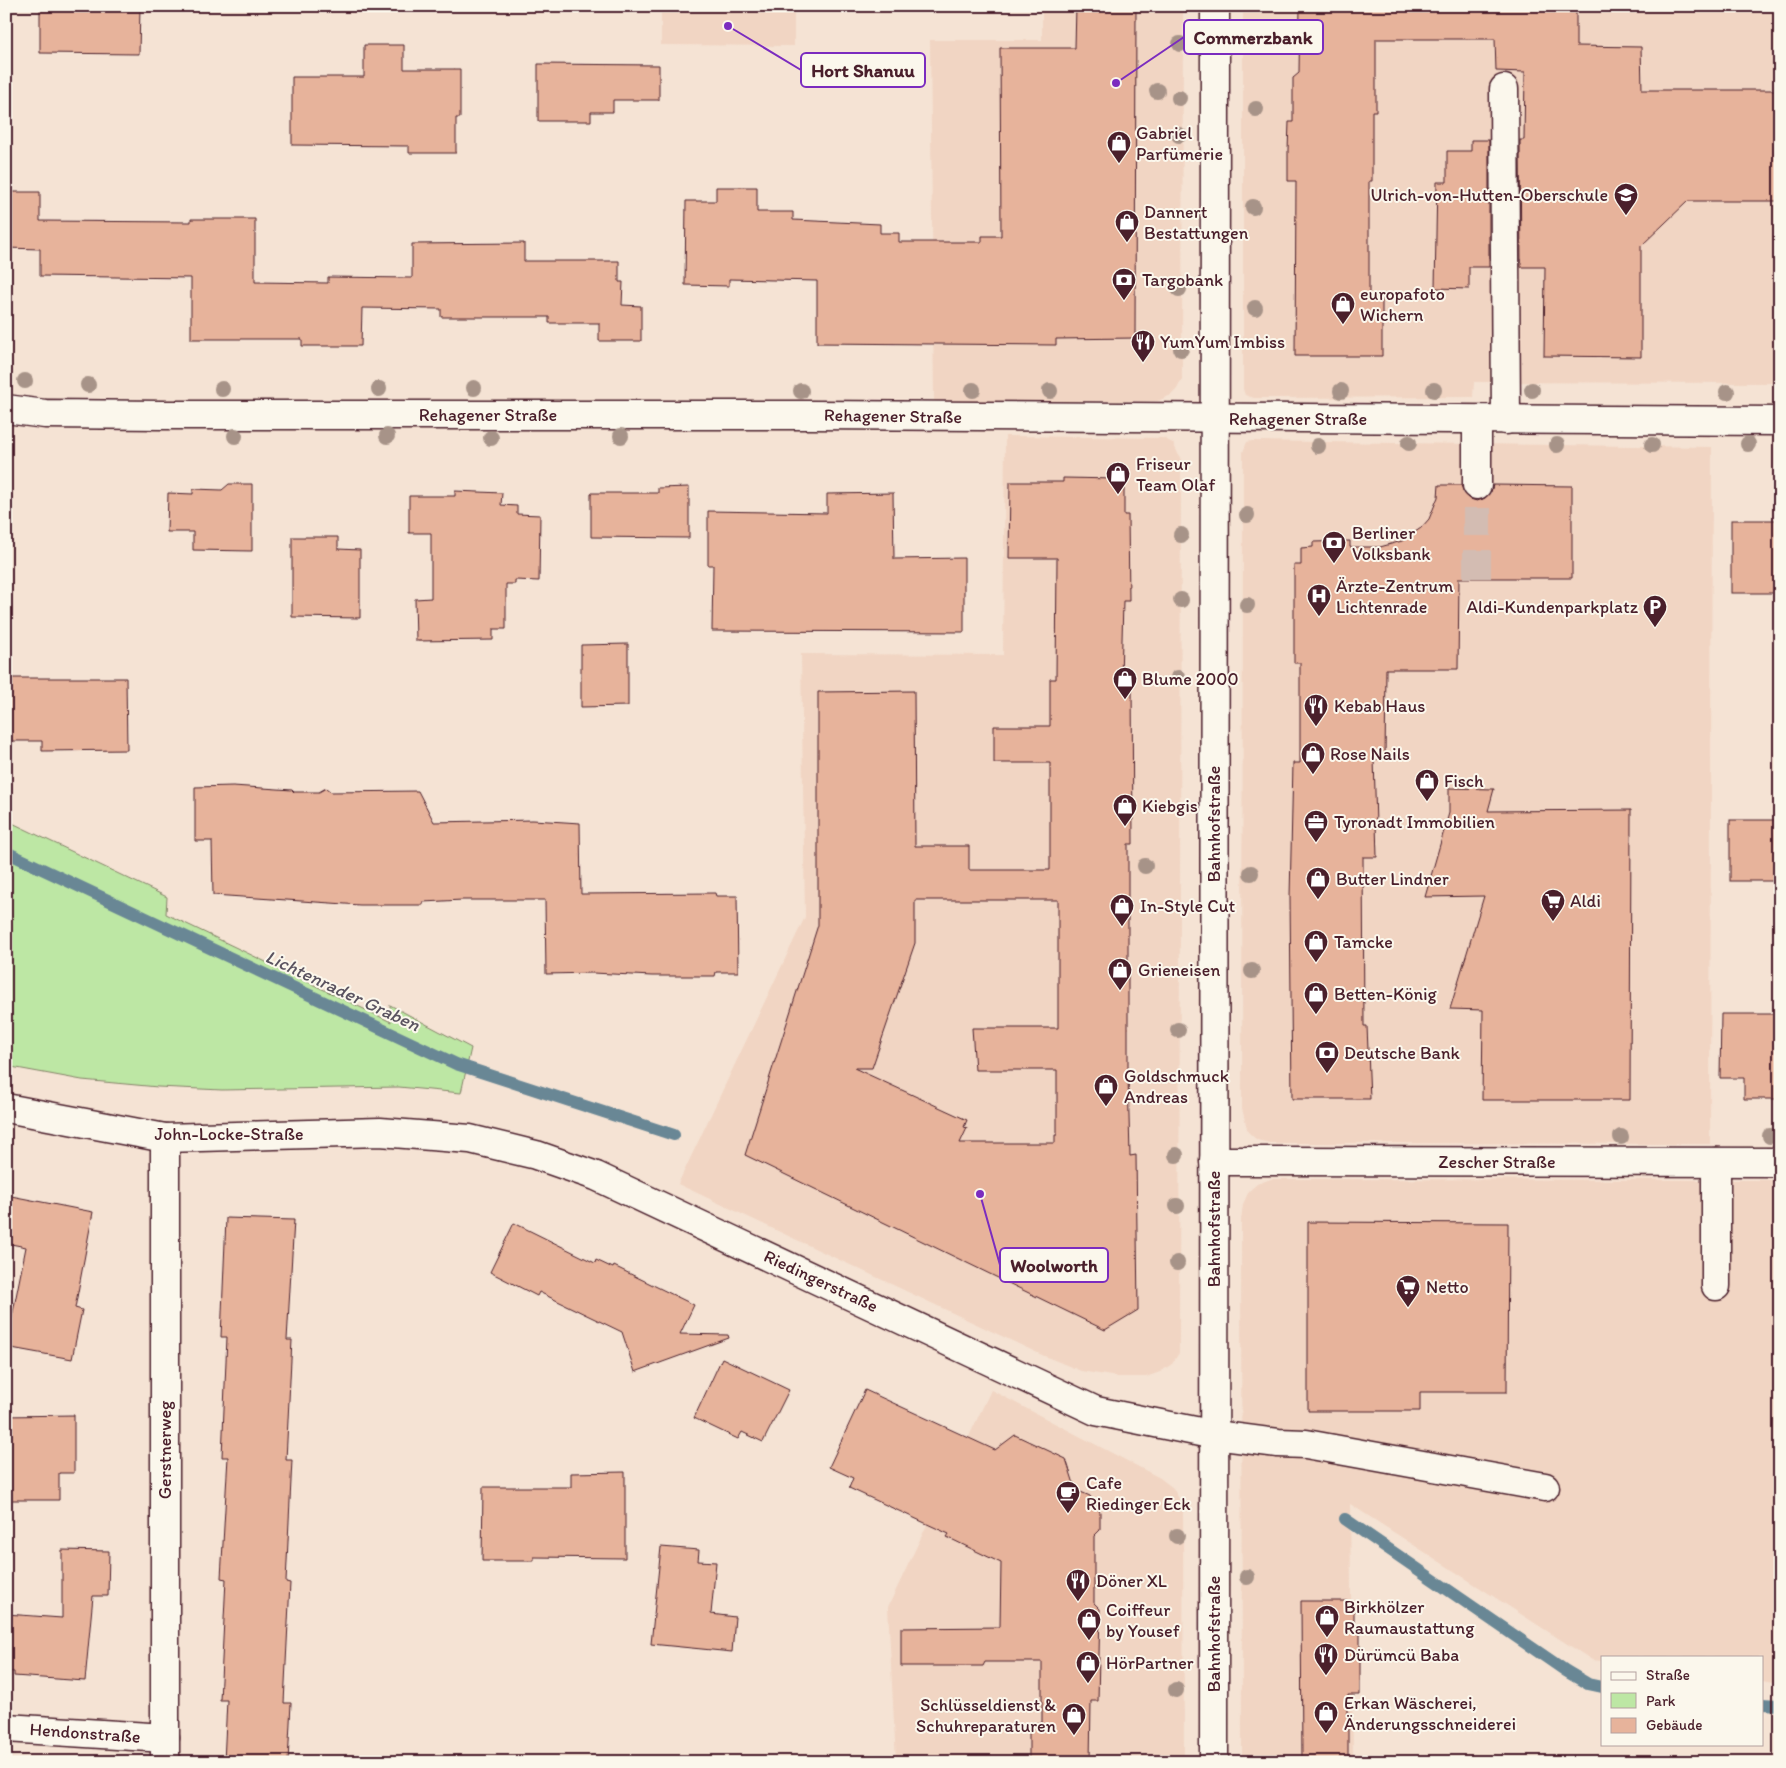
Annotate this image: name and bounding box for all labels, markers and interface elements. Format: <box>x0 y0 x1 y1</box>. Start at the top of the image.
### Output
callout: Commerzbank <box>1184 20 1323 54</box>
text: Commerzbank <box>1194 26 1313 49</box>
callout: Hort Shanuu <box>801 53 925 87</box>
text: Hort Shanuu <box>811 59 915 82</box>
place label: Gabriel Parfümerie <box>1136 122 1223 165</box>
shop icon: Gabriel Parfümerie <box>1106 130 1132 164</box>
school or university icon: Ulrich-von-Hutten-Oberschule <box>1613 182 1639 216</box>
place label: Ulrich-von-Hutten-Oberschule <box>1371 184 1608 206</box>
place label: Dannert Bestattungen <box>1144 201 1249 244</box>
shop icon: Dannert Bestattungen <box>1114 209 1140 243</box>
bank icon: Targobank <box>1111 267 1137 301</box>
place label: Targobank <box>1142 269 1223 291</box>
place label: europafoto Wichern <box>1360 283 1445 326</box>
shop icon: europafoto Wichern <box>1330 291 1356 325</box>
restaurant icon: YumYum Imbiss <box>1130 329 1156 363</box>
place label: YumYum Imbiss <box>1160 331 1285 353</box>
street label: Rehagener Straße <box>419 404 557 426</box>
street label: Rehagener Straße <box>824 404 962 428</box>
street label: Rehagener Straße <box>1229 408 1367 430</box>
place label: Friseur Team Olaf <box>1136 453 1215 496</box>
shop icon: Friseur Team Olaf <box>1105 461 1131 495</box>
place label: Berliner Volksbank <box>1352 522 1431 565</box>
bank icon: Berliner Volksbank <box>1321 530 1347 564</box>
place label: Ärzte-Zentrum Lichtenrade <box>1336 575 1453 618</box>
hospital icon: Ärzte-Zentrum Lichtenrade <box>1306 583 1332 617</box>
parking icon: Aldi-Kundenparkplatz <box>1642 594 1668 628</box>
place label: Aldi-Kundenparkplatz <box>1466 596 1639 618</box>
shop icon: Blume 2000 <box>1112 666 1138 700</box>
place label: Blume 2000 <box>1142 668 1239 690</box>
restaurant icon: Kebab Haus <box>1303 693 1329 727</box>
place label: Kebab Haus <box>1334 695 1425 717</box>
shop icon: Rose Nails <box>1300 741 1326 775</box>
place label: Rose Nails <box>1330 743 1410 765</box>
street label: Bahnhofstraße <box>1203 766 1225 882</box>
shop icon: Fisch <box>1414 768 1440 802</box>
place label: Fisch <box>1444 770 1484 792</box>
shop icon: Kiebgis <box>1112 793 1138 827</box>
place label: Kiebgis <box>1142 795 1198 817</box>
office icon: Tyronadt Immobilien <box>1303 809 1329 843</box>
place label: Tyronadt Immobilien <box>1334 811 1495 833</box>
shop icon: Butter Lindner <box>1305 866 1331 900</box>
place label: Butter Lindner <box>1336 868 1449 890</box>
supermarket icon: Aldi <box>1540 888 1566 922</box>
place label: Aldi <box>1570 890 1601 912</box>
shop icon: In-Style Cut <box>1109 893 1135 927</box>
place label: In-Style Cut <box>1140 895 1236 917</box>
shop icon: Tamcke <box>1303 929 1329 963</box>
place label: Tamcke <box>1334 931 1393 953</box>
water label: Lichtenrader Graben <box>262 945 424 1036</box>
shop icon: Grieneisen <box>1107 957 1133 991</box>
place label: Grieneisen <box>1138 959 1220 981</box>
shop icon: Betten-König <box>1303 981 1329 1015</box>
place label: Betten-König <box>1334 983 1438 1005</box>
bank icon: Deutsche Bank <box>1314 1040 1340 1074</box>
place label: Deutsche Bank <box>1344 1042 1461 1064</box>
place label: Goldschmuck Andreas <box>1124 1065 1229 1108</box>
shop icon: Goldschmuck Andreas <box>1093 1073 1119 1107</box>
street label: John-Locke-Straße <box>155 1123 304 1145</box>
street label: Zescher Straße <box>1438 1151 1556 1173</box>
street label: Bahnhofstraße <box>1203 1171 1225 1287</box>
street label: Riedingerstraße <box>760 1245 882 1317</box>
callout: Woolworth <box>1000 1248 1108 1282</box>
text: Woolworth <box>1010 1254 1098 1277</box>
supermarket icon: Netto <box>1395 1274 1421 1308</box>
place label: Netto <box>1426 1276 1469 1298</box>
street label: Gerstnerweg <box>154 1400 176 1499</box>
place label: Cafe Riedinger Eck <box>1086 1472 1191 1515</box>
cafe icon: Cafe Riedinger Eck <box>1055 1480 1081 1514</box>
restaurant icon: Döner XL <box>1065 1568 1091 1602</box>
place label: Döner XL <box>1096 1570 1167 1592</box>
street label: Bahnhofstraße <box>1203 1576 1225 1692</box>
place label: Birkhölzer Raumaustattung <box>1344 1596 1475 1639</box>
place label: Coiffeur by Yousef <box>1106 1599 1180 1642</box>
shop icon: Birkhölzer Raumaustattung <box>1314 1604 1340 1638</box>
shop icon: Coiffeur by Yousef <box>1076 1607 1102 1641</box>
restaurant icon: Dürümcü Baba <box>1313 1642 1339 1676</box>
place label: Dürümcü Baba <box>1344 1644 1459 1666</box>
shop icon: HörPartner <box>1075 1650 1101 1684</box>
place label: HörPartner <box>1106 1652 1194 1674</box>
legend <box>1601 1656 1764 1746</box>
text: Straße <box>1646 1666 1690 1684</box>
place label: Erkan Wäscherei, Änderungsschneiderei <box>1344 1692 1516 1735</box>
text: Park <box>1646 1692 1676 1710</box>
place label: Schlüsseldienst & Schuhreparaturen <box>916 1694 1056 1737</box>
shop icon: Erkan Wäscherei, Änderungsschneiderei <box>1313 1700 1339 1734</box>
shop icon: Schlüsseldienst & Schuhreparaturen <box>1061 1702 1087 1736</box>
text: Gebäude <box>1646 1716 1703 1734</box>
street label: Hendonstraße <box>29 1718 141 1748</box>

